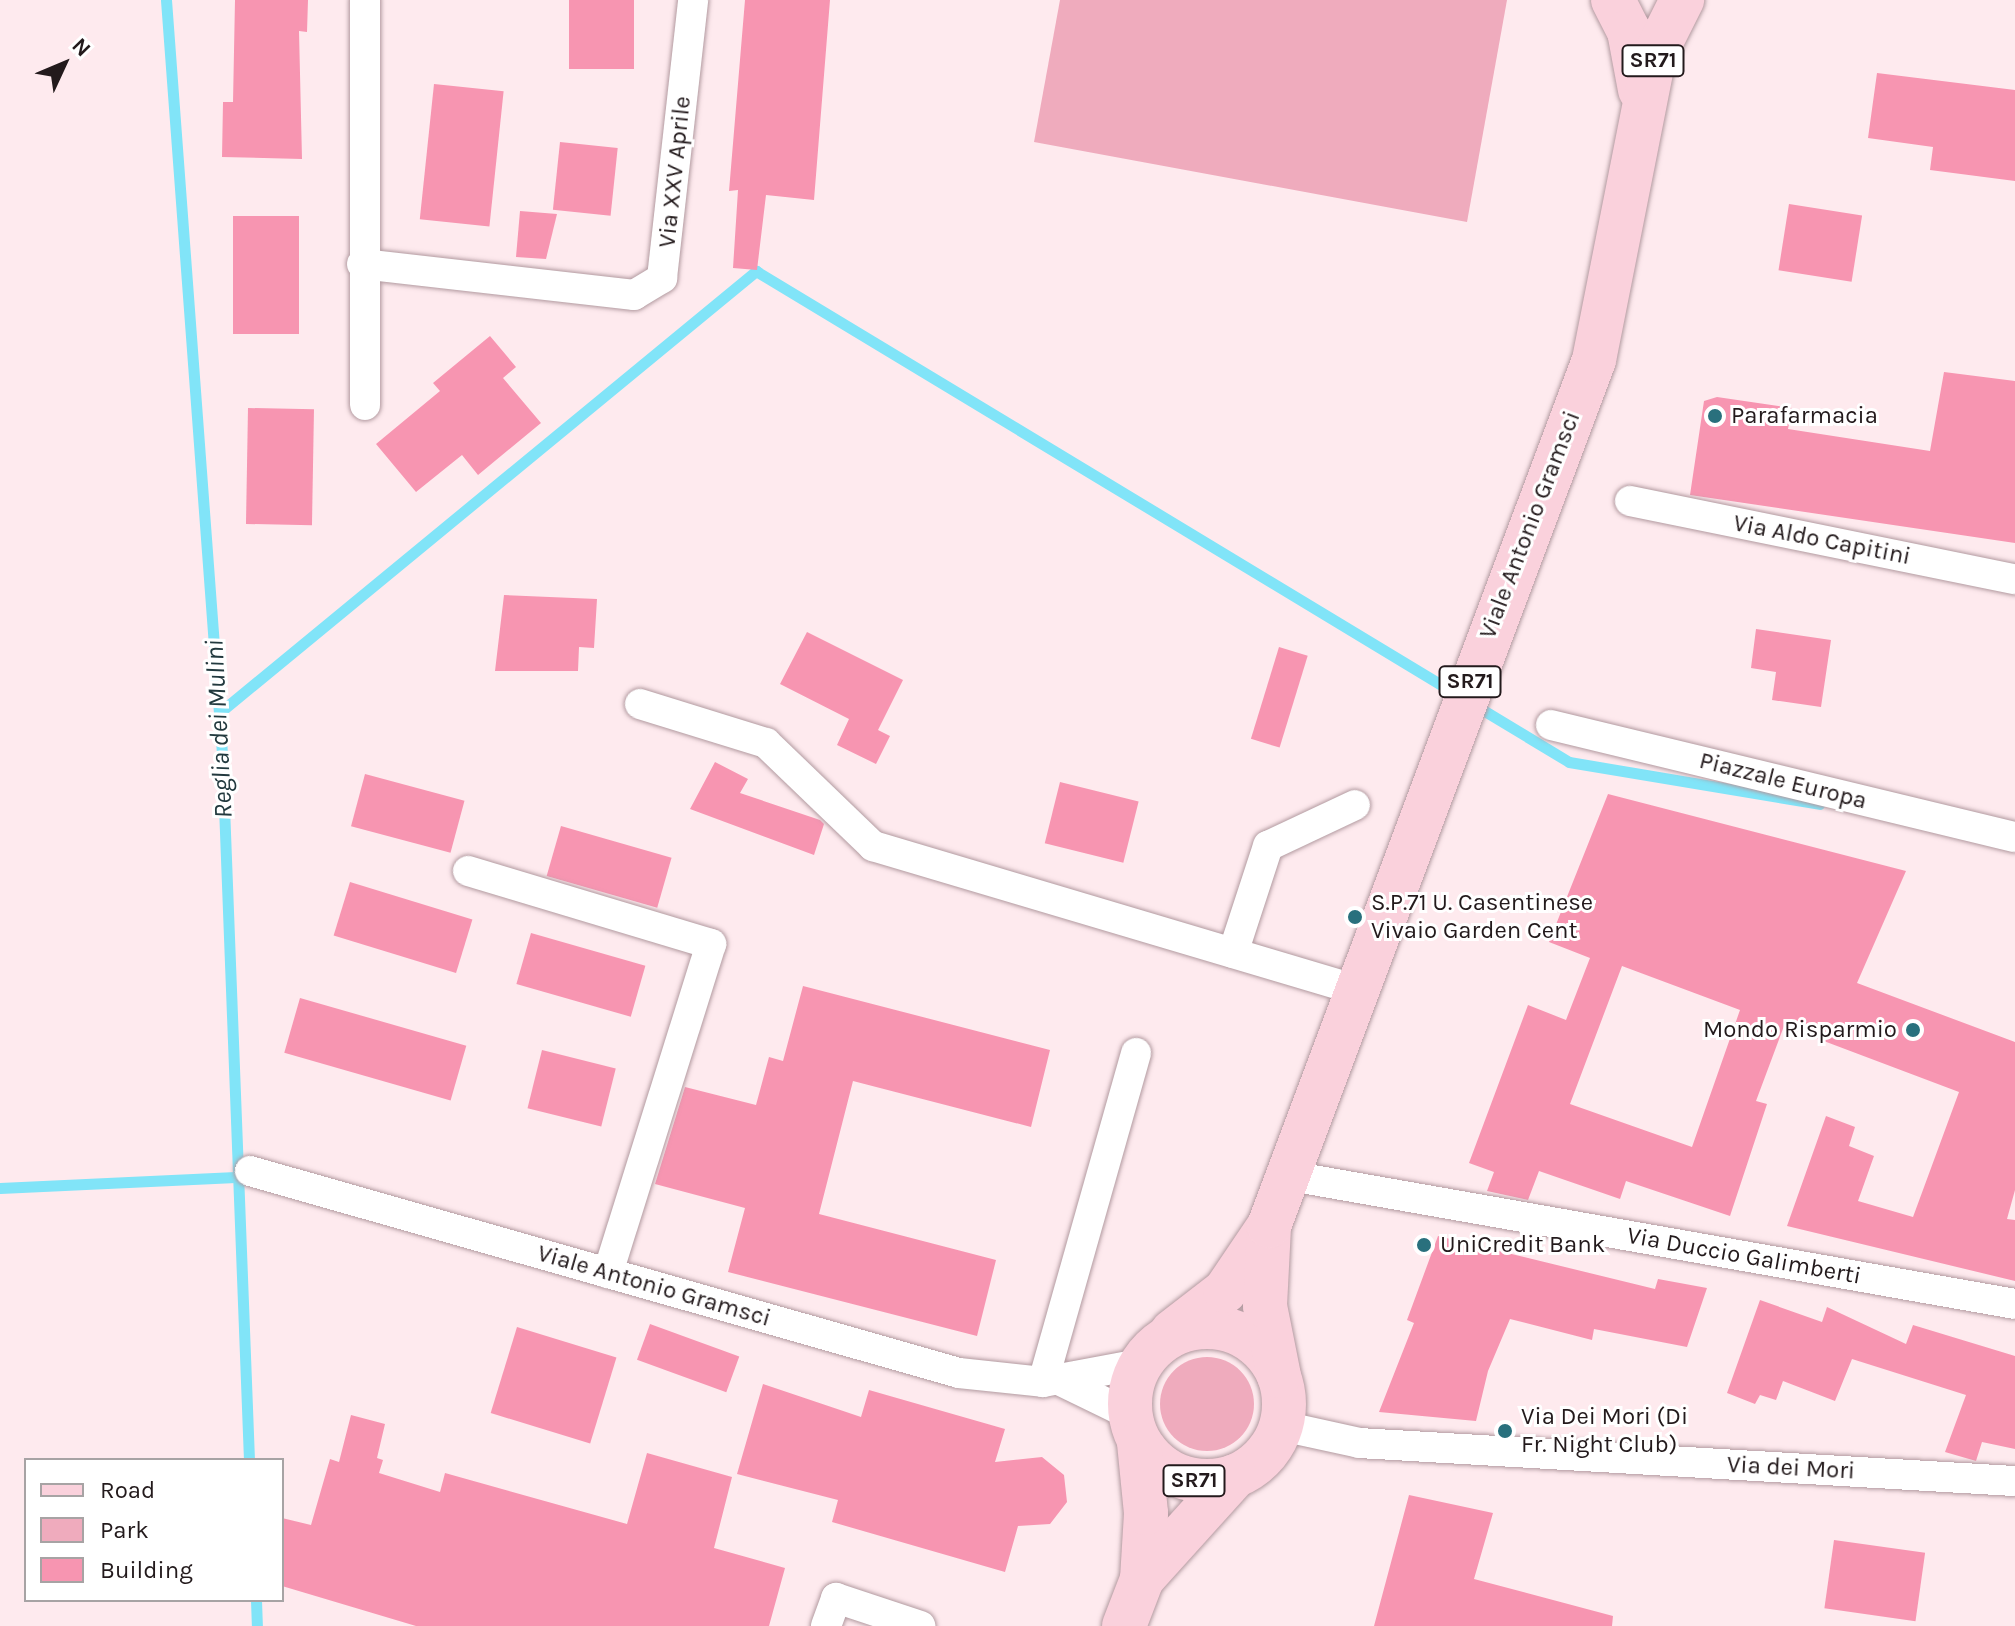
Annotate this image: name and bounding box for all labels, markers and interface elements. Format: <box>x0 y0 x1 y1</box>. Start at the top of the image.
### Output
north arrow <box>24 24 104 104</box>
text: N <box>66 33 96 62</box>
road number: SR71 <box>1621 43 1685 79</box>
street label: Via XXV Aprile <box>653 95 697 249</box>
place label: Parafarmacia <box>1731 402 1878 430</box>
street label: Viale Antonio Gramsci <box>1473 407 1587 643</box>
marker: Parafarmacia <box>1706 407 1724 425</box>
street label: Via Aldo Capitini <box>1731 509 1913 571</box>
water label: Reglia dei Mulini <box>199 639 239 819</box>
road number: SR71 <box>1438 664 1502 700</box>
street label: Piazzale Europa <box>1696 746 1870 816</box>
place label: S.P.71 U. Casentinese Vivaio Garden Cent <box>1371 889 1593 945</box>
marker: S.P.71 U. Casentinese Vivaio Garden Cent <box>1346 908 1364 926</box>
place label: Mondo Risparmio <box>1703 1016 1897 1044</box>
marker: Mondo Risparmio <box>1904 1021 1922 1039</box>
street label: Via Duccio Galimberti <box>1625 1221 1863 1291</box>
place label: UniCredit Bank <box>1440 1231 1605 1259</box>
marker: UniCredit Bank <box>1415 1236 1433 1254</box>
street label: Viale Antonio Gramsci <box>534 1239 774 1333</box>
place label: Via Dei Mori (Di Fr. Night Club) <box>1521 1403 1688 1459</box>
marker: Via Dei Mori (Di Fr. Night Club) <box>1496 1422 1514 1440</box>
street label: Via dei Mori <box>1726 1450 1856 1486</box>
legend <box>24 1458 284 1602</box>
road number: SR71 <box>1162 1463 1226 1499</box>
text: Road <box>100 1476 155 1504</box>
text: Park <box>100 1516 149 1544</box>
text: Building <box>100 1556 193 1584</box>

